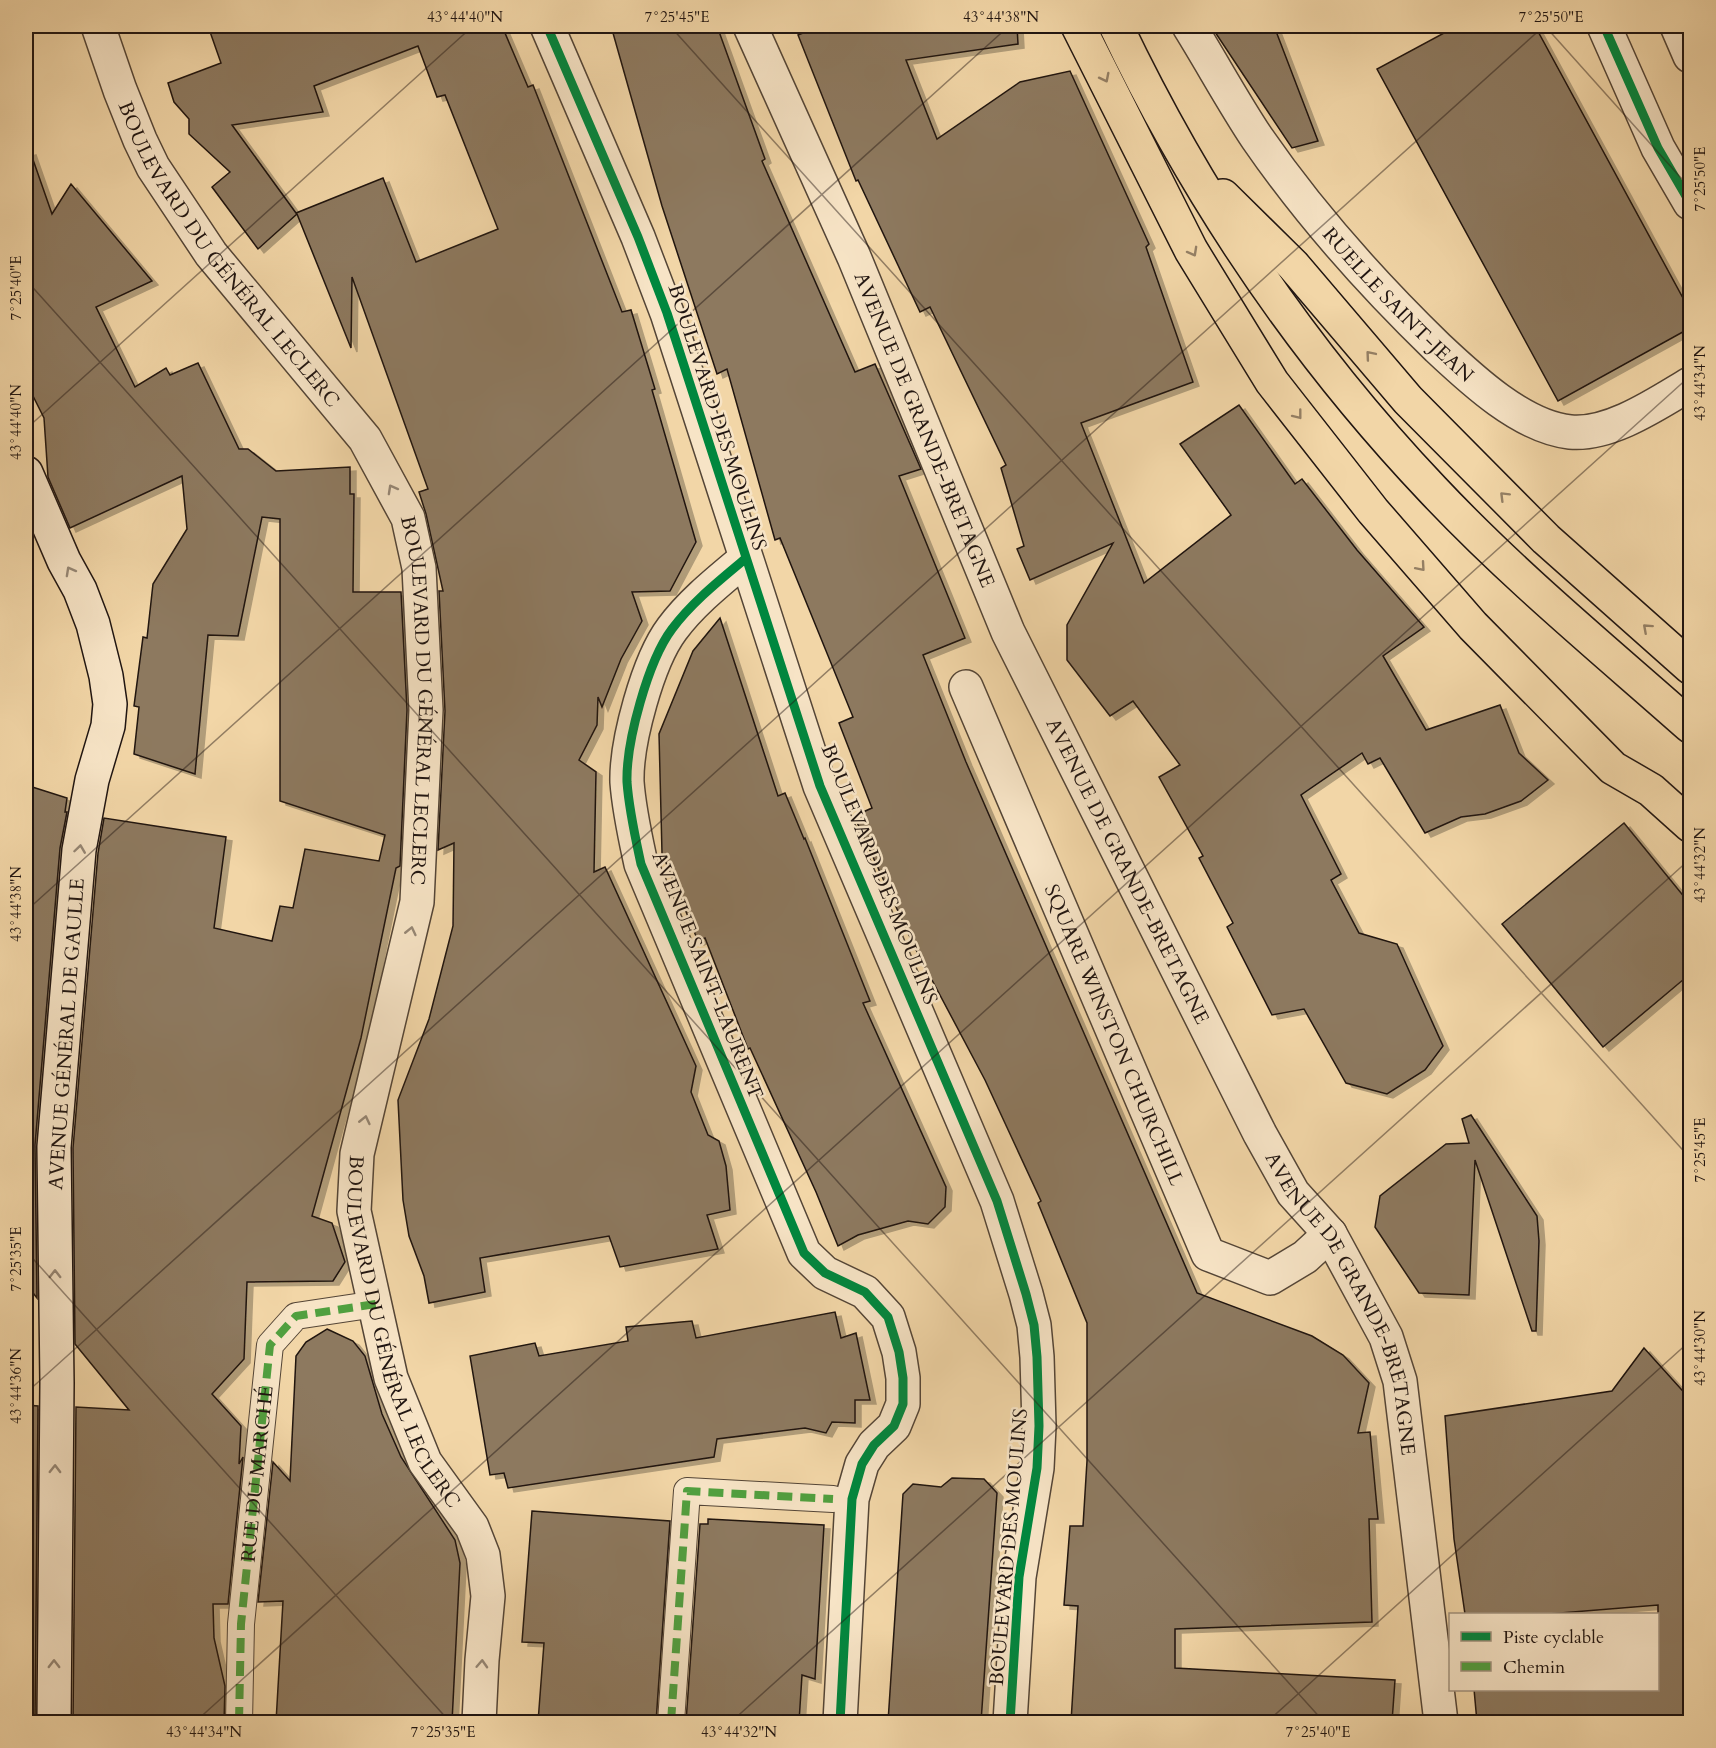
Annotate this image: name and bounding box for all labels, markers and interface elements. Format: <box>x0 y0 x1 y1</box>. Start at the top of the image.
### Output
text: 43°44'40"N <box>427 7 503 27</box>
text: 7°25'45"E <box>645 7 709 27</box>
text: 43°44'38"N <box>963 7 1039 27</box>
text: 7°25'50"E <box>1519 7 1583 27</box>
one-way arrow <box>1098 71 1109 82</box>
street label: BOULEVARD DU GÉNÉRAL LECLERC <box>112 97 346 413</box>
text: 7°25'50"E <box>1690 147 1710 211</box>
street label: RUELLE SAINT-JEAN <box>1316 221 1480 389</box>
one-way arrow <box>1186 246 1197 256</box>
text: 7°25'40"E <box>6 256 26 320</box>
street label: AVENUE DE GRANDE-BRETAGNE <box>848 268 1001 592</box>
street label: BOULEVARD DES MOULINS <box>662 281 773 554</box>
text: 43°44'34"N <box>1690 345 1710 421</box>
one-way arrow <box>1366 351 1377 362</box>
text: 43°44'40"N <box>6 384 26 460</box>
one-way arrow <box>1291 409 1302 420</box>
one-way arrow <box>388 485 399 495</box>
one-way arrow <box>1500 492 1510 503</box>
street label: BOULEVARD DU GÉNÉRAL LECLERC <box>394 513 439 886</box>
one-way arrow <box>1414 560 1425 571</box>
one-way arrow <box>66 567 77 577</box>
one-way arrow <box>1643 624 1654 635</box>
street label: AVENUE DE GRANDE-BRETAGNE <box>1039 714 1216 1029</box>
street label: BOULEVARD DES MOULINS <box>815 740 944 1008</box>
text: 43°44'32"N <box>1690 827 1710 903</box>
one-way arrow <box>73 845 85 854</box>
street label: AVENUE SAINT-LAURENT <box>645 847 770 1103</box>
text: 43°44'38"N <box>6 866 26 942</box>
street label: AVENUE GÉNÉRAL DE GAULLE <box>42 877 91 1191</box>
street label: SQUARE WINSTON CHURCHILL <box>1038 880 1191 1190</box>
one-way arrow <box>403 926 416 936</box>
one-way arrow <box>358 1116 371 1126</box>
text: 7°25'45"E <box>1690 1118 1710 1182</box>
street label: AVENUE DE GRANDE-BRETAGNE <box>1259 1147 1422 1457</box>
street label: BOULEVARD DU GÉNÉRAL LECLERC <box>340 1155 467 1513</box>
text: 7°25'35"E <box>6 1227 26 1291</box>
one-way arrow <box>49 1270 61 1279</box>
text: 43°44'30"N <box>1690 1310 1710 1386</box>
text: 43°44'36"N <box>6 1348 26 1424</box>
street label: RUE DU MARCHÉ <box>235 1384 280 1563</box>
street label: BOULEVARD DES MOULINS <box>983 1407 1034 1687</box>
one-way arrow <box>49 1465 61 1474</box>
legend <box>1449 1613 1659 1691</box>
text: Piste cyclable <box>1503 1625 1604 1650</box>
text: Chemin <box>1503 1655 1566 1680</box>
one-way arrow <box>48 1660 60 1669</box>
one-way arrow <box>475 1660 488 1669</box>
text: 43°44'34"N <box>166 1722 242 1742</box>
text: 7°25'35"E <box>411 1722 475 1742</box>
text: 43°44'32"N <box>701 1722 777 1742</box>
text: 7°25'40"E <box>1286 1722 1350 1742</box>

